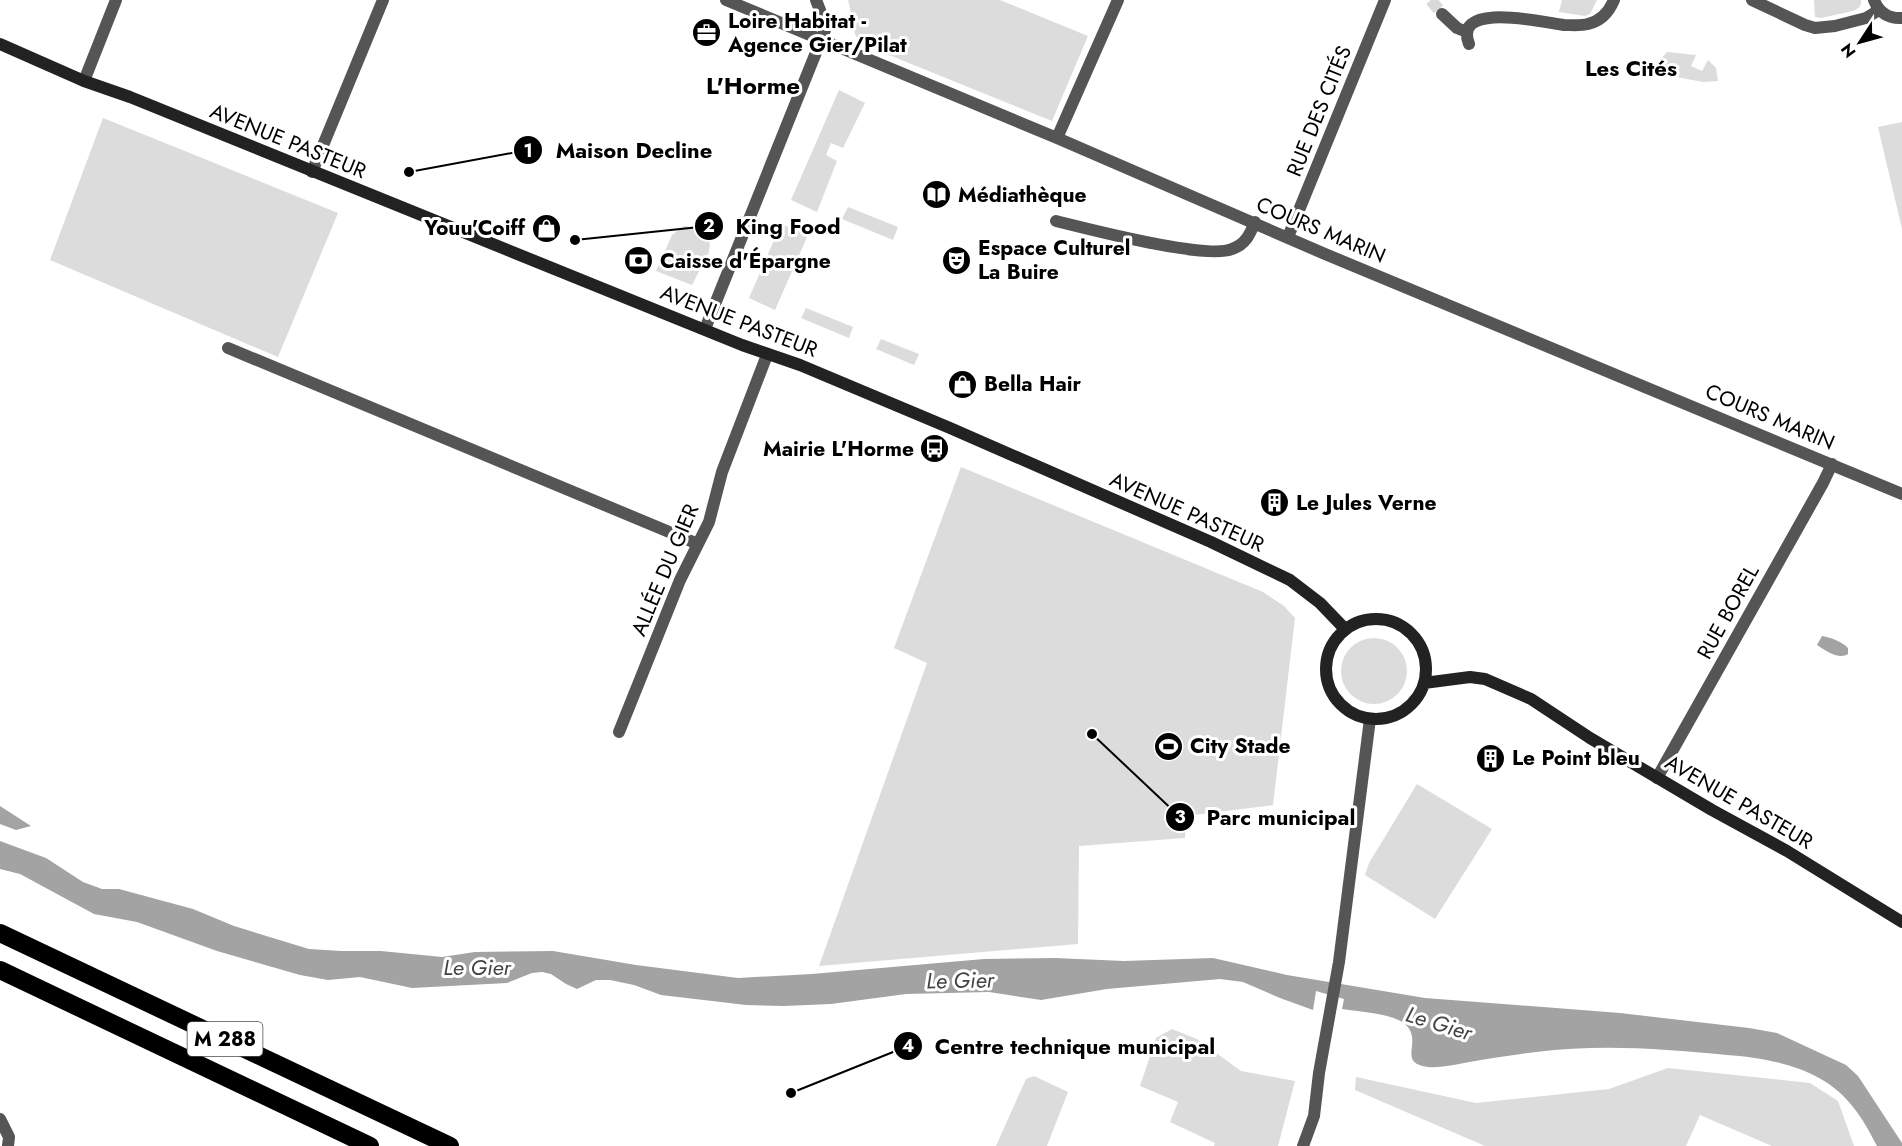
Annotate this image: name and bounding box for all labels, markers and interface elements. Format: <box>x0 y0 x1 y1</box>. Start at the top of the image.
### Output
place label: Loire Habitat - Agence Gier/Pilat <box>727 6 907 60</box>
north arrow <box>1830 12 1890 72</box>
office icon: Loire Habitat - Agence Gier/Pilat <box>691 17 723 49</box>
text: N <box>1835 39 1861 62</box>
street label: RUE DES CITÉS <box>1279 41 1359 181</box>
district label: Les Cités <box>1585 52 1677 84</box>
district label: L'Horme <box>706 68 800 103</box>
street label: AVENUE PASTEUR <box>205 96 371 186</box>
callout: Maison Decline <box>513 130 724 170</box>
text: Maison Decline <box>556 134 712 166</box>
text: 1 <box>523 138 533 164</box>
library icon: Médiathèque <box>921 179 953 211</box>
place label: Médiathèque <box>958 180 1087 210</box>
street label: COURS MARIN <box>1252 189 1390 271</box>
callout: King Food <box>694 206 853 246</box>
text: King Food <box>735 210 841 242</box>
shop icon: Youu'Coiff <box>530 212 562 244</box>
place label: Youu'Coiff <box>423 213 526 243</box>
text: 2 <box>703 213 715 239</box>
place label: Espace Culturel La Buire <box>978 233 1130 287</box>
theatre icon: Espace Culturel La Buire <box>941 244 973 276</box>
bank icon: Caisse d'Épargne <box>623 245 655 277</box>
place label: Caisse d'Épargne <box>660 246 831 276</box>
street label: AVENUE PASTEUR <box>656 277 822 365</box>
shop icon: Bella Hair <box>947 368 979 400</box>
place label: Bella Hair <box>984 369 1082 399</box>
street label: COURS MARIN <box>1701 376 1839 458</box>
bus stop icon: Mairie L'Horme <box>919 433 951 465</box>
place label: Mairie L'Horme <box>763 434 914 464</box>
street label: AVENUE PASTEUR <box>1105 465 1269 560</box>
building icon: Le Jules Verne <box>1259 487 1291 519</box>
place label: Le Jules Verne <box>1296 488 1437 518</box>
street label: ALLÉE DU GIER <box>624 499 706 641</box>
street label: RUE BOREL <box>1690 559 1767 665</box>
sports icon: City Stade <box>1153 730 1185 762</box>
place label: City Stade <box>1190 731 1291 761</box>
building icon: Le Point bleu <box>1475 742 1507 774</box>
place label: Le Point bleu <box>1512 743 1640 773</box>
street label: AVENUE PASTEUR <box>1660 747 1819 857</box>
callout: Parc municipal <box>1165 797 1367 837</box>
text: Parc municipal <box>1207 801 1355 833</box>
text: 3 <box>1174 804 1186 830</box>
water label: Le Gier <box>443 951 512 983</box>
water label: Le Gier <box>926 963 996 997</box>
water label: Le Gier <box>1402 998 1478 1049</box>
road number: M 288 <box>188 1022 262 1056</box>
callout: Centre technique municipal <box>893 1026 1227 1066</box>
text: Centre technique municipal <box>935 1030 1215 1062</box>
text: 4 <box>902 1033 914 1059</box>

